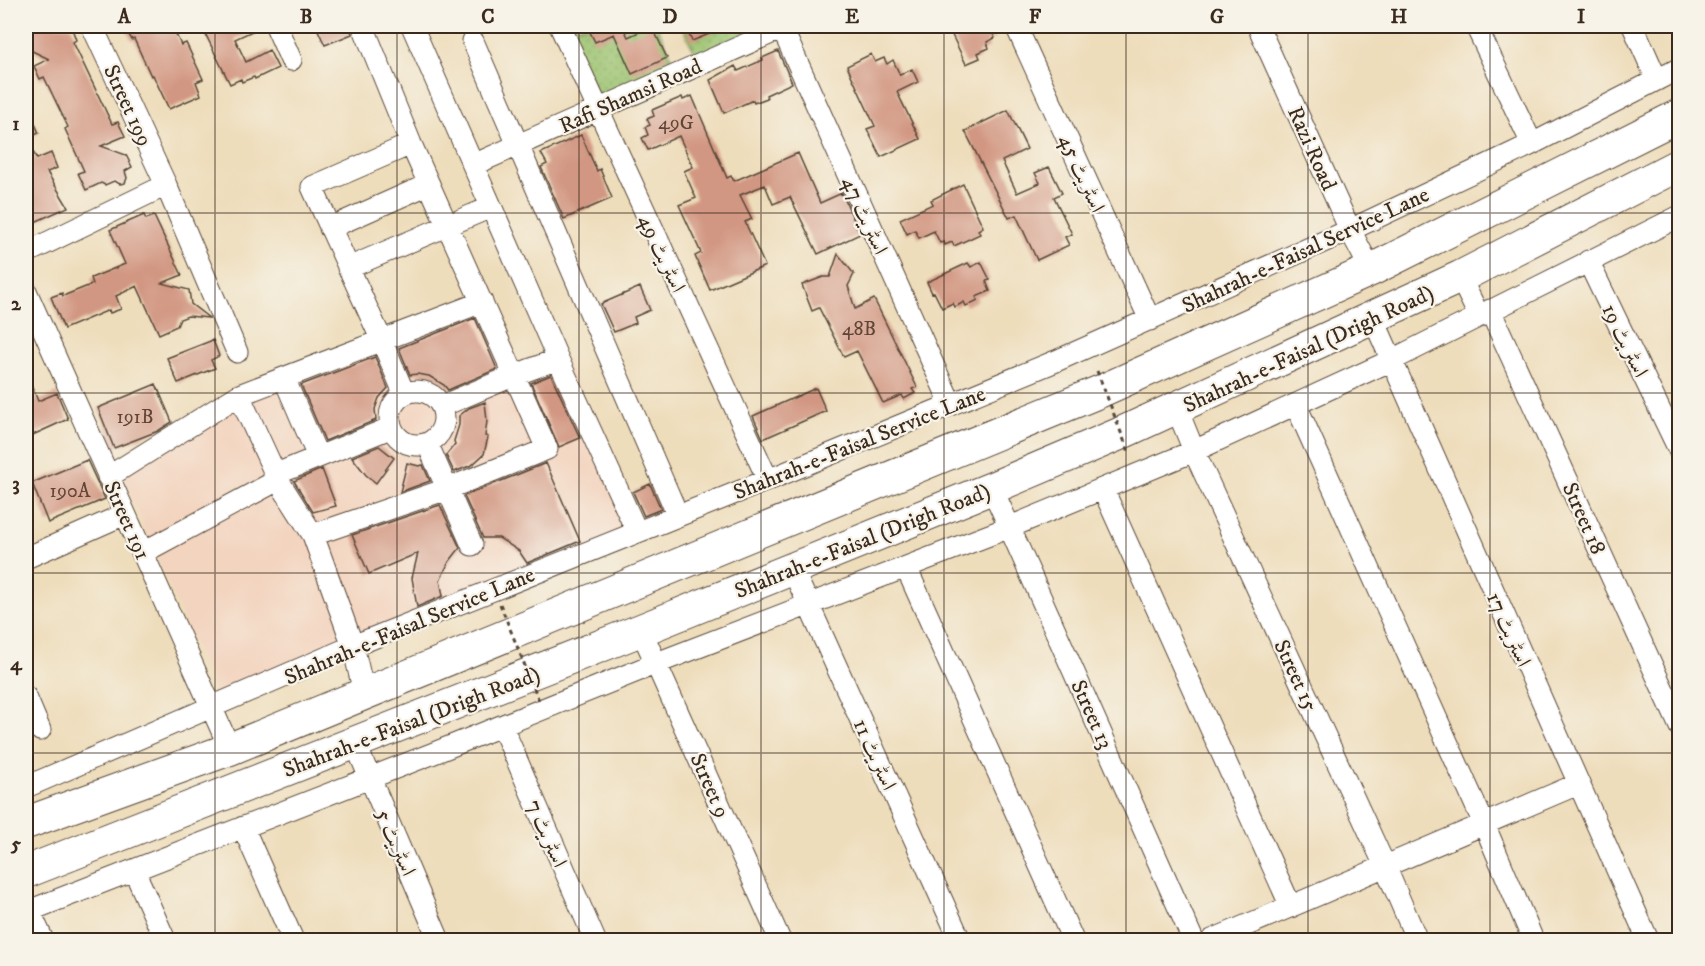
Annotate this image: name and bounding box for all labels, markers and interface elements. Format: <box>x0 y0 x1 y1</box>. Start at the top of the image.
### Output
text: A <box>117 5 132 30</box>
text: B <box>300 5 312 30</box>
text: C <box>481 5 495 30</box>
text: D <box>663 5 678 30</box>
text: E <box>845 5 859 30</box>
text: F <box>1029 5 1042 30</box>
text: G <box>1210 5 1224 30</box>
text: H <box>1391 5 1408 30</box>
text: I <box>1577 5 1585 30</box>
street label: Rafi Shamsi Road <box>555 53 706 140</box>
street label: Street 199 <box>97 61 158 151</box>
street label: Razi Road <box>1281 102 1342 195</box>
house number: 49G <box>658 111 694 136</box>
text: 1 <box>12 112 20 137</box>
street label: اسٹریٹ 45 <box>1052 130 1111 217</box>
street label: اسٹریٹ 47 <box>835 172 894 259</box>
street label: Shahrah-e-Faisal Service Lane <box>1178 181 1433 320</box>
street label: اسٹریٹ 49 <box>632 210 691 297</box>
street label: Shahrah-e-Faisal (Drigh Road) <box>1179 279 1438 419</box>
text: 2 <box>11 292 22 317</box>
street label: اسٹریٹ 19 <box>1595 300 1654 382</box>
house number: 48B <box>842 317 876 342</box>
street label: Shahrah-e-Faisal Service Lane <box>730 380 989 506</box>
house number: 191B <box>116 405 154 430</box>
text: 3 <box>12 472 20 497</box>
street label: Street 191 <box>97 477 156 564</box>
street label: Shahrah-e-Faisal (Drigh Road) <box>731 478 994 605</box>
street label: Street 18 <box>1556 478 1611 559</box>
house number: 190A <box>50 479 91 504</box>
street label: Shahrah-e-Faisal Service Lane <box>280 561 539 691</box>
street label: اسٹریٹ 17 <box>1480 588 1537 671</box>
street label: Street 15 <box>1267 636 1324 716</box>
text: 4 <box>10 652 23 677</box>
street label: Shahrah-e-Faisal (Drigh Road) <box>279 661 544 784</box>
street label: Street 13 <box>1064 676 1119 753</box>
street label: اسٹریٹ 11 <box>847 715 902 795</box>
street label: Street 9 <box>684 749 736 822</box>
street label: اسٹریٹ 7 <box>520 796 573 872</box>
street label: اسٹریٹ 5 <box>369 805 422 880</box>
text: 5 <box>10 832 21 857</box>

